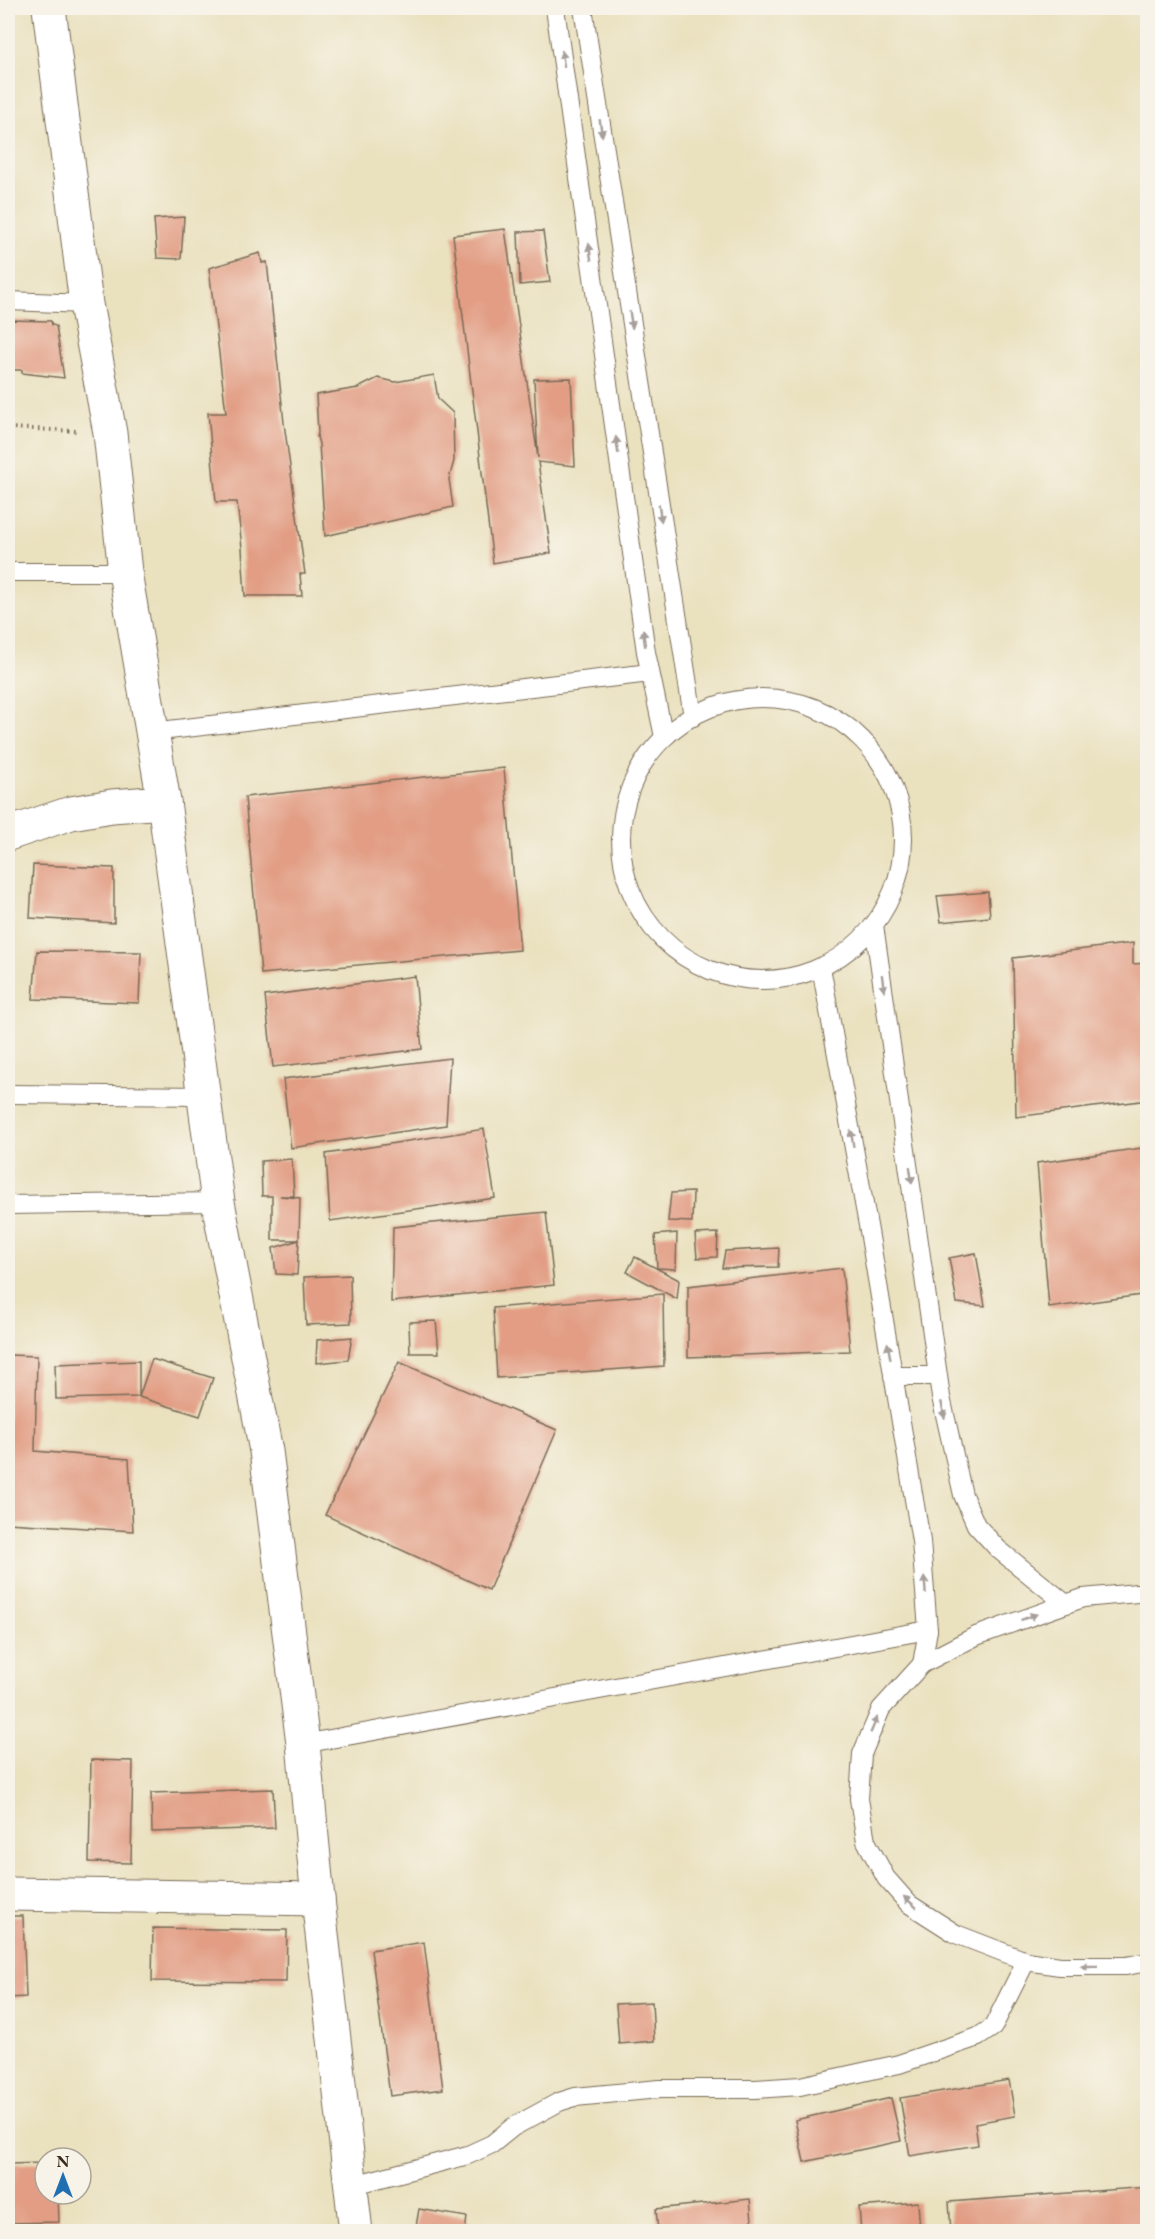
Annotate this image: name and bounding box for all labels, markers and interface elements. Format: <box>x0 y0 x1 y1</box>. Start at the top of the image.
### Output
one-way arrow <box>558 50 567 69</box>
one-way arrow <box>597 118 606 137</box>
one-way arrow <box>585 243 594 262</box>
one-way arrow <box>626 311 635 330</box>
one-way arrow <box>613 436 622 455</box>
one-way arrow <box>656 504 665 523</box>
one-way arrow <box>640 629 649 648</box>
one-way arrow <box>878 973 887 992</box>
one-way arrow <box>848 1129 857 1148</box>
one-way arrow <box>906 1166 915 1185</box>
one-way arrow <box>885 1342 894 1361</box>
one-way arrow <box>939 1401 949 1419</box>
one-way arrow <box>920 1576 930 1595</box>
one-way arrow <box>1020 1612 1038 1622</box>
one-way arrow <box>869 1716 879 1734</box>
one-way arrow <box>902 1895 917 1909</box>
one-way arrow <box>1080 1961 1099 1971</box>
north arrow <box>33 2146 93 2206</box>
text: N <box>57 2151 70 2172</box>

